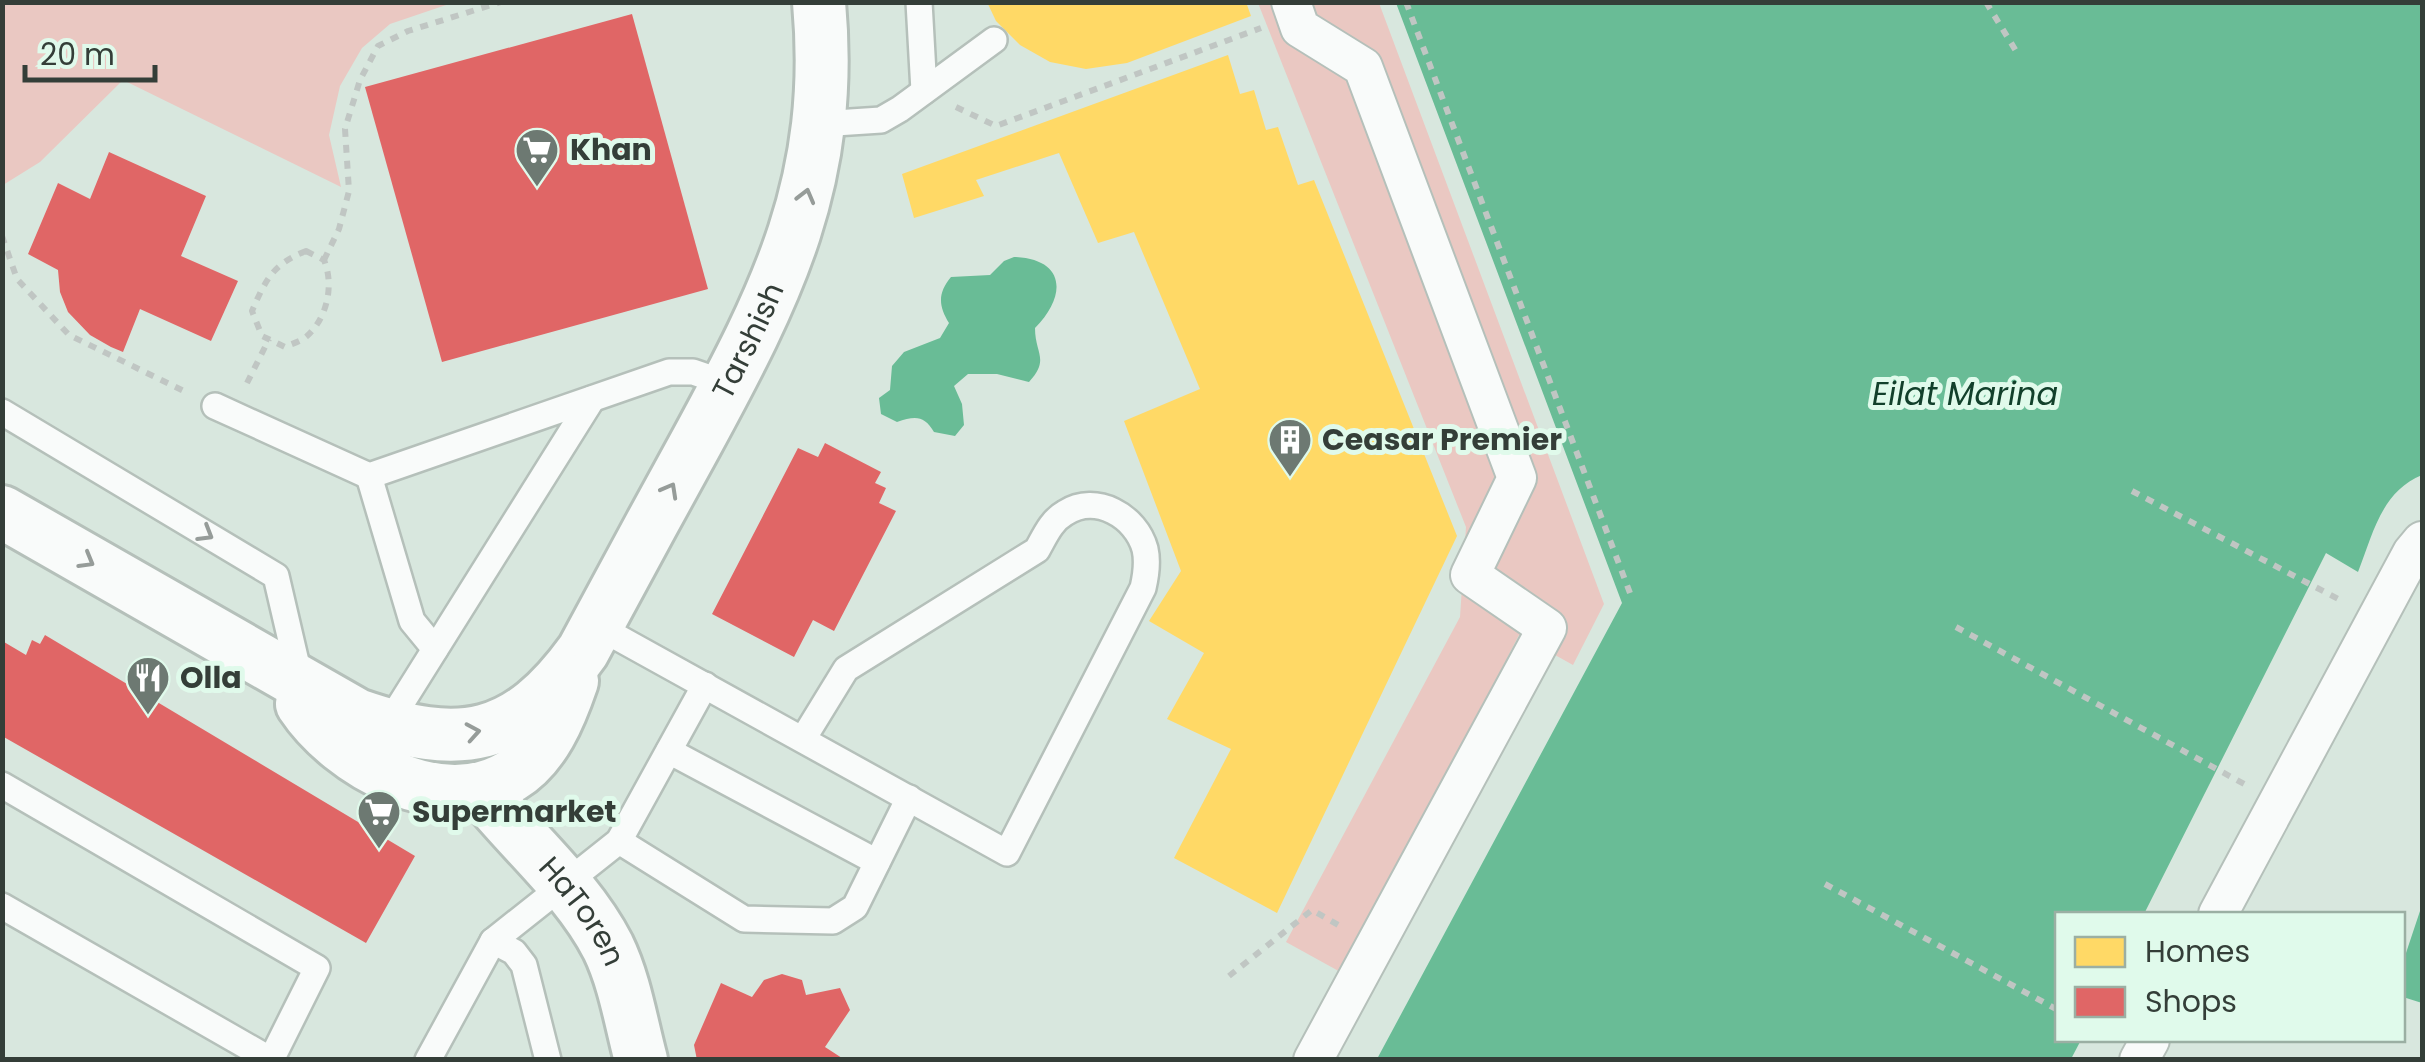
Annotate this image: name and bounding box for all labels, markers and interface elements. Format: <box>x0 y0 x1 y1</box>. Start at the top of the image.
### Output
scale bar <box>25 20 155 82</box>
text: 20 m <box>40 33 115 76</box>
supermarket icon: Khan <box>514 127 560 188</box>
place label: Khan <box>570 128 652 171</box>
one-way arrow <box>794 188 815 205</box>
street label: Tarshish <box>701 276 794 407</box>
water label: Eilat Marina <box>1872 371 2058 416</box>
building icon: Ceasar Premier <box>1267 417 1313 478</box>
place label: Ceasar Premier <box>1322 418 1562 461</box>
one-way arrow <box>658 483 678 501</box>
one-way arrow <box>195 522 213 541</box>
one-way arrow <box>76 549 94 568</box>
restaurant icon: Olla <box>125 655 171 716</box>
place label: Olla <box>180 656 242 699</box>
one-way arrow <box>465 722 481 743</box>
supermarket icon: Supermarket <box>356 789 402 850</box>
place label: Supermarket <box>412 790 617 833</box>
street label: HaToren <box>529 847 636 973</box>
legend <box>2055 912 2405 1042</box>
text: Homes <box>2145 930 2250 973</box>
text: Shops <box>2145 980 2237 1023</box>

